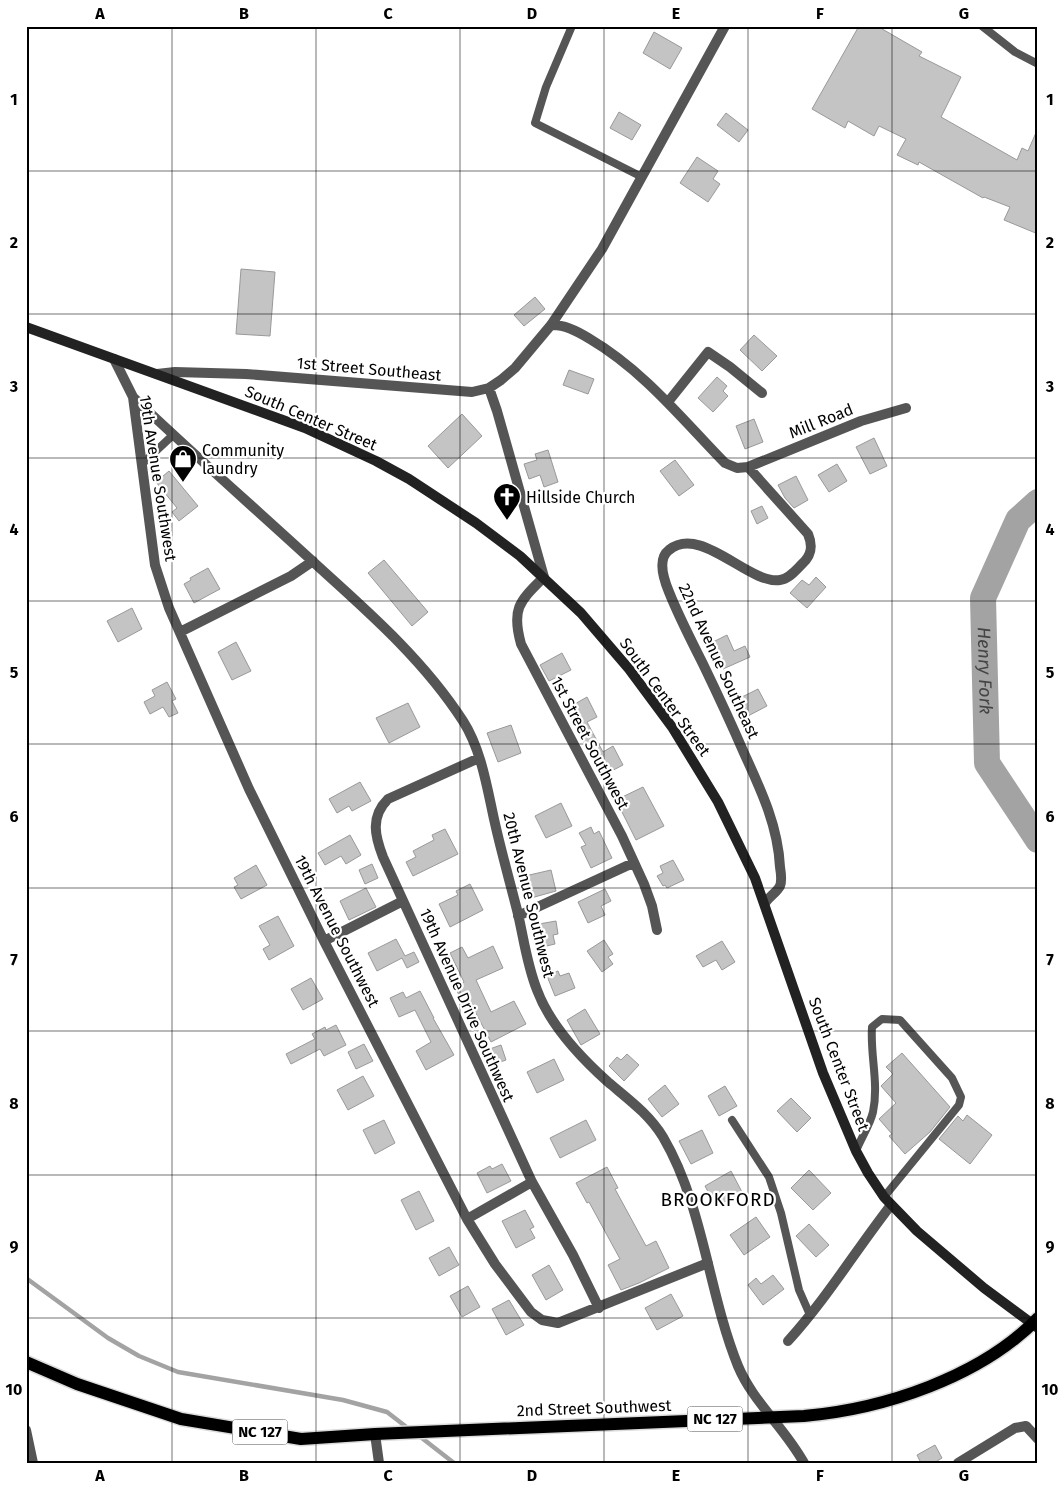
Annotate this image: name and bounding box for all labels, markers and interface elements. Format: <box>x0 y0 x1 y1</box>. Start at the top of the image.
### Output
text: A <box>94 4 105 23</box>
text: B <box>239 4 249 23</box>
text: C <box>383 4 393 23</box>
text: D <box>527 4 537 23</box>
text: E <box>672 4 680 23</box>
text: F <box>816 4 824 23</box>
text: G <box>959 4 969 23</box>
text: 1 <box>10 90 18 109</box>
text: 1 <box>1046 90 1054 109</box>
text: 2 <box>10 233 18 252</box>
text: 2 <box>1046 233 1054 252</box>
street label: 1st Street Southeast <box>296 353 442 385</box>
text: 3 <box>9 377 18 396</box>
text: 3 <box>1045 377 1054 396</box>
street label: South Center Street <box>242 382 380 454</box>
street label: 19th Avenue Southwest <box>135 394 181 563</box>
street label: Mill Road <box>786 400 856 442</box>
place label: Community laundry <box>202 441 284 478</box>
shop icon: Community laundry <box>168 444 198 483</box>
church icon: Hillside Church <box>492 482 522 521</box>
place label: Hillside Church <box>526 488 636 507</box>
text: 4 <box>9 520 19 539</box>
text: 4 <box>1045 520 1055 539</box>
street label: 22nd Avenue Southeast <box>675 580 763 742</box>
water label: Henry Fork <box>973 627 997 715</box>
street label: South Center Street <box>616 634 714 760</box>
text: 5 <box>10 663 19 682</box>
text: 5 <box>1046 663 1055 682</box>
street label: 1st Street Southwest <box>547 673 633 813</box>
text: 6 <box>9 807 19 826</box>
text: 6 <box>1045 807 1055 826</box>
street label: 20th Avenue Southwest <box>499 810 559 980</box>
street label: 19th Avenue Southwest <box>290 852 384 1010</box>
street label: 19th Avenue Drive Southwest <box>416 905 518 1105</box>
text: 7 <box>10 950 18 969</box>
text: 7 <box>1046 950 1054 969</box>
street label: South Center Street <box>805 995 873 1134</box>
text: 8 <box>9 1094 19 1113</box>
text: 8 <box>1045 1094 1055 1113</box>
district label: BROOKFORD <box>660 1188 776 1211</box>
text: 9 <box>10 1237 19 1256</box>
text: 9 <box>1046 1237 1055 1256</box>
text: 10 <box>6 1380 22 1399</box>
text: 10 <box>1042 1380 1058 1399</box>
street label: 2nd Street Southwest <box>516 1396 672 1420</box>
road number: NC 127 <box>688 1406 742 1432</box>
road number: NC 127 <box>232 1420 288 1444</box>
text: A <box>94 1466 105 1485</box>
text: B <box>239 1466 249 1485</box>
text: C <box>383 1466 393 1485</box>
text: D <box>527 1466 537 1485</box>
text: E <box>672 1466 680 1485</box>
text: F <box>816 1466 824 1485</box>
text: G <box>959 1466 969 1485</box>

